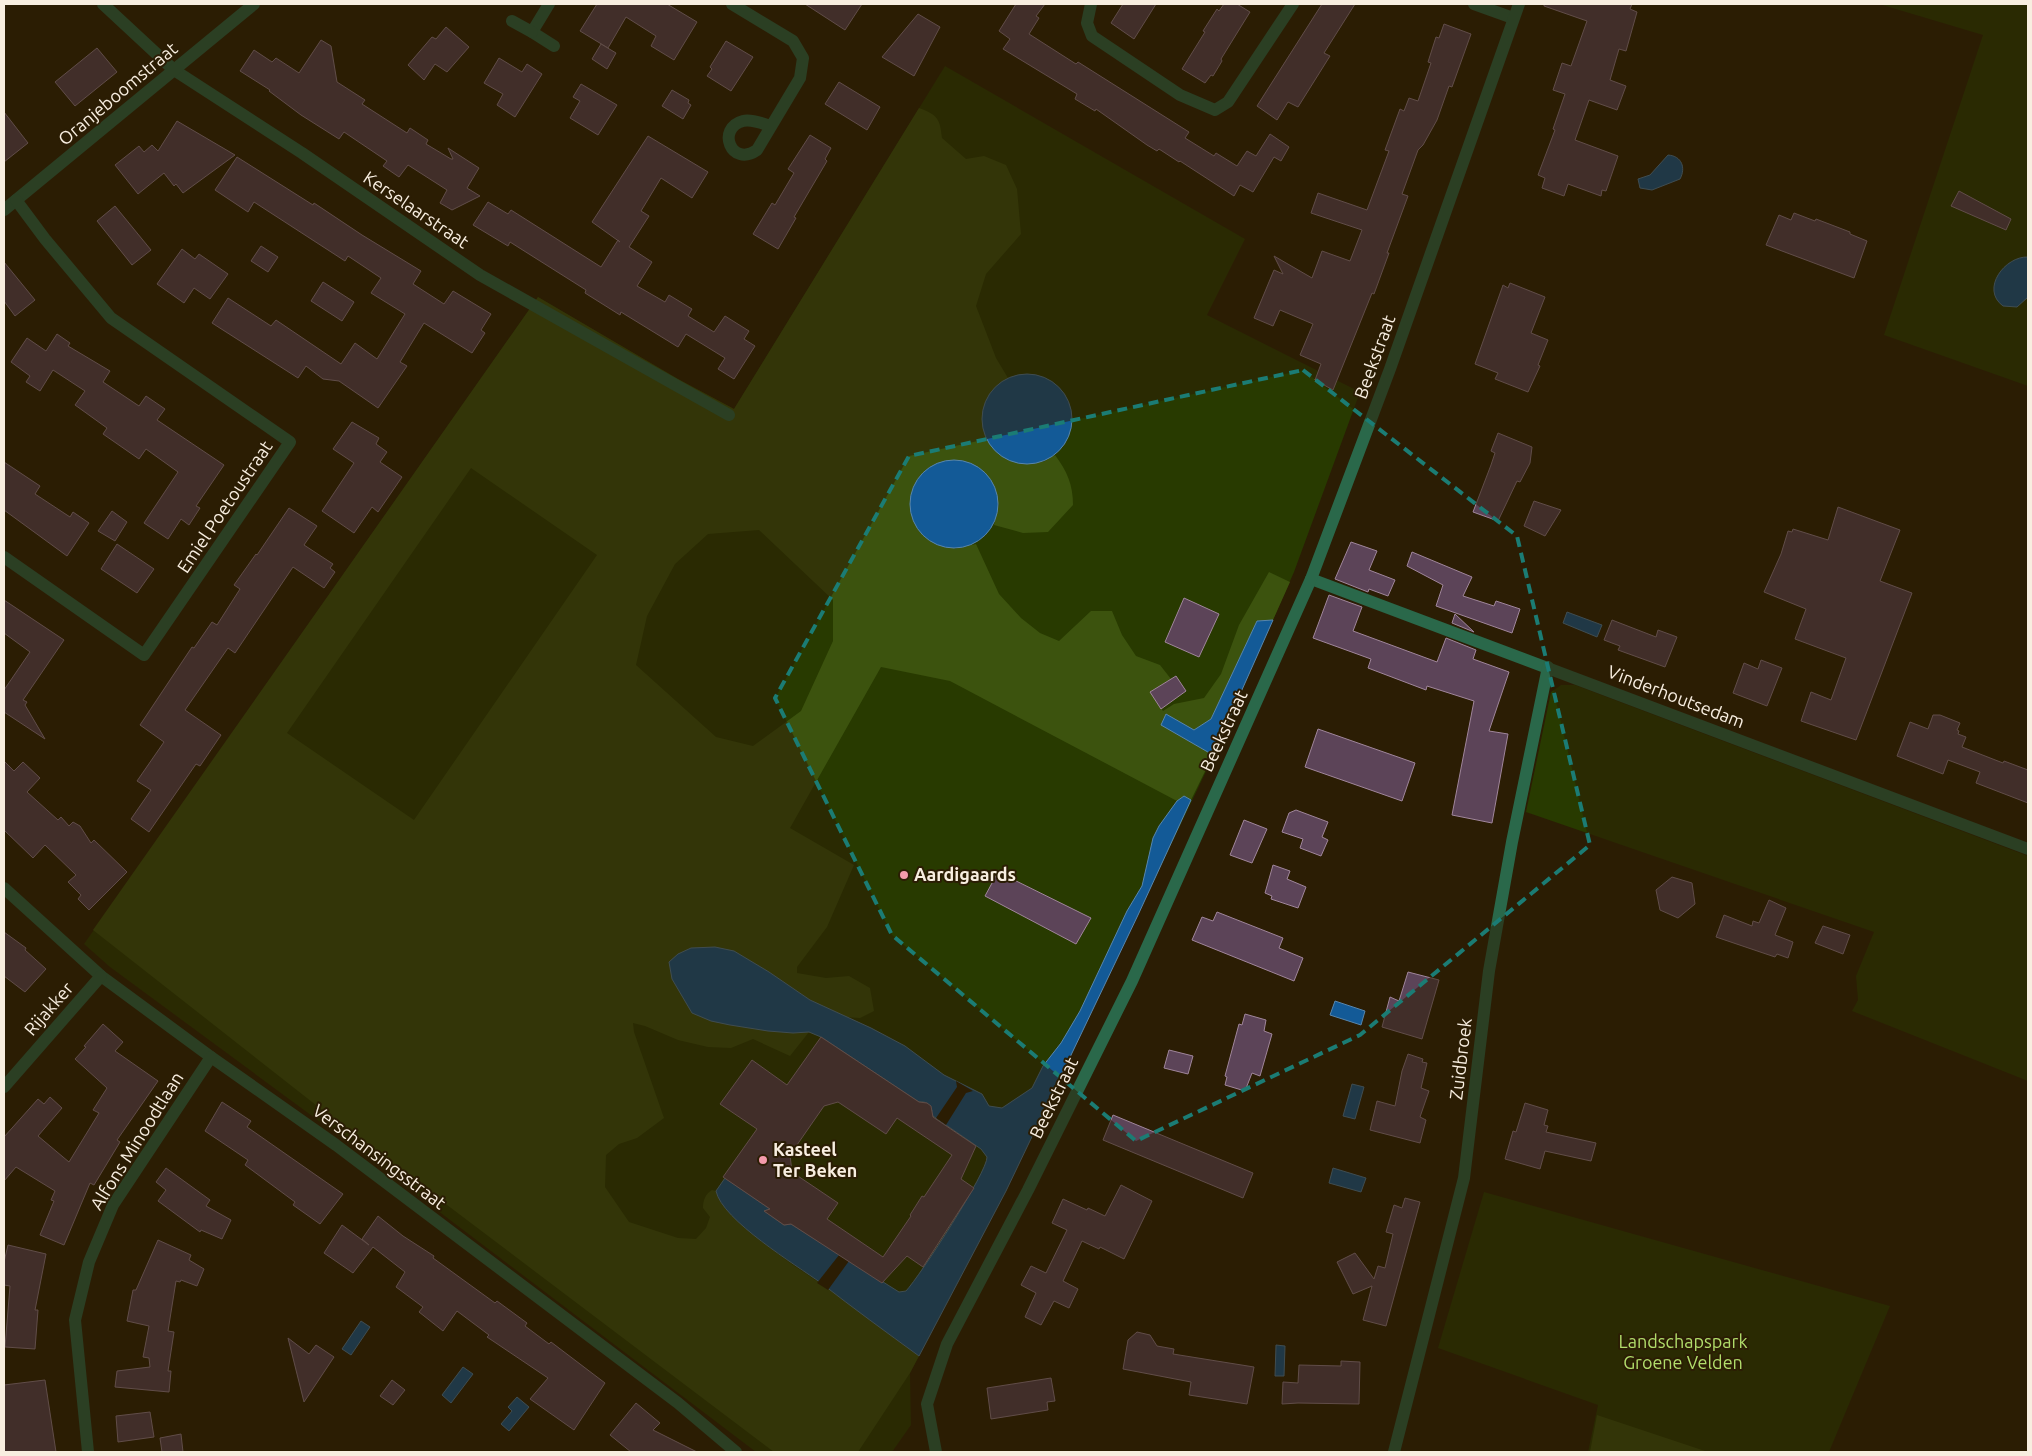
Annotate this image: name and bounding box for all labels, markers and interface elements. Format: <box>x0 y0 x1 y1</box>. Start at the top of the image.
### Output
street label: Oranjeboomstraat <box>54 38 181 149</box>
street label: Kerselaarstraat <box>360 167 473 252</box>
street label: Beekstraat <box>1350 312 1398 401</box>
street label: Emiel Poetoustraat <box>173 437 276 576</box>
street label: Vinderhoutsedam <box>1605 661 1748 731</box>
street label: Beekstraat <box>1196 687 1251 775</box>
place label: Aardigaards <box>914 864 1016 884</box>
marker: Aardigaards <box>898 869 910 881</box>
street label: Rijakker <box>20 978 77 1039</box>
street label: Zuidbroek <box>1445 1017 1475 1101</box>
street label: Beekstraat <box>1025 1054 1081 1141</box>
street label: Alfons Minoodtlaan <box>86 1068 187 1213</box>
street label: Verschansingsstraat <box>309 1100 450 1213</box>
place label: Kasteel Ter Beken <box>773 1139 857 1180</box>
marker: Kasteel Ter Beken <box>757 1154 769 1166</box>
park label: Landschapspark Groene Velden <box>1619 1331 1748 1372</box>

